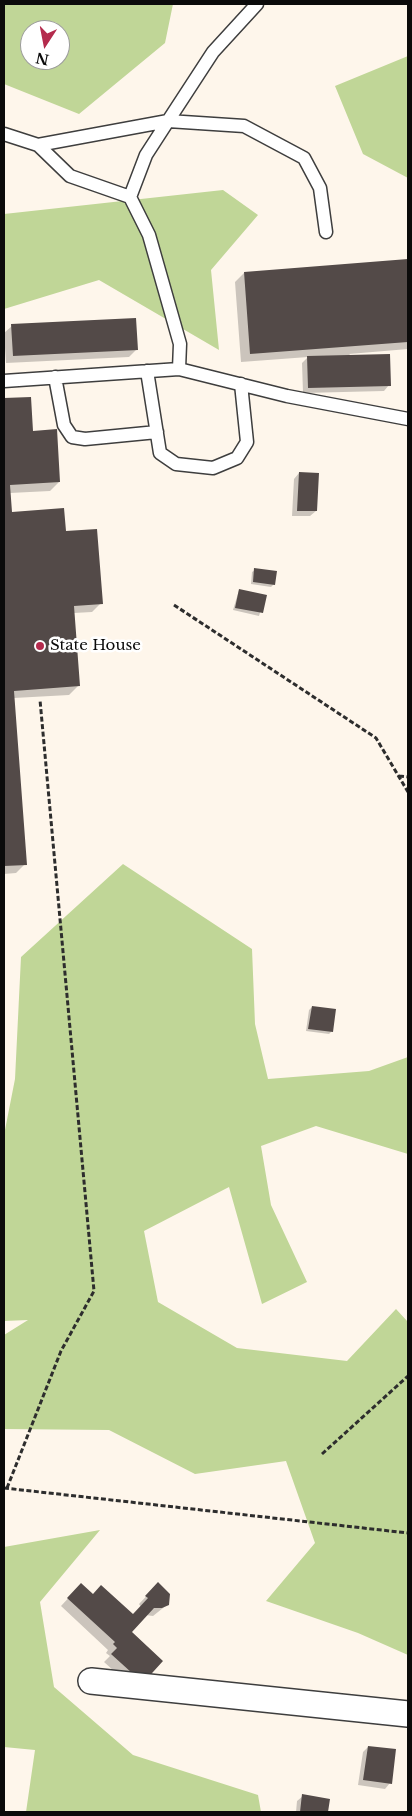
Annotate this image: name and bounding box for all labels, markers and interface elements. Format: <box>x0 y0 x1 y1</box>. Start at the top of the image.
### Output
north arrow <box>20 20 70 70</box>
text: N <box>34 49 51 69</box>
place label: State House <box>50 637 141 655</box>
marker: State House <box>34 640 46 652</box>

